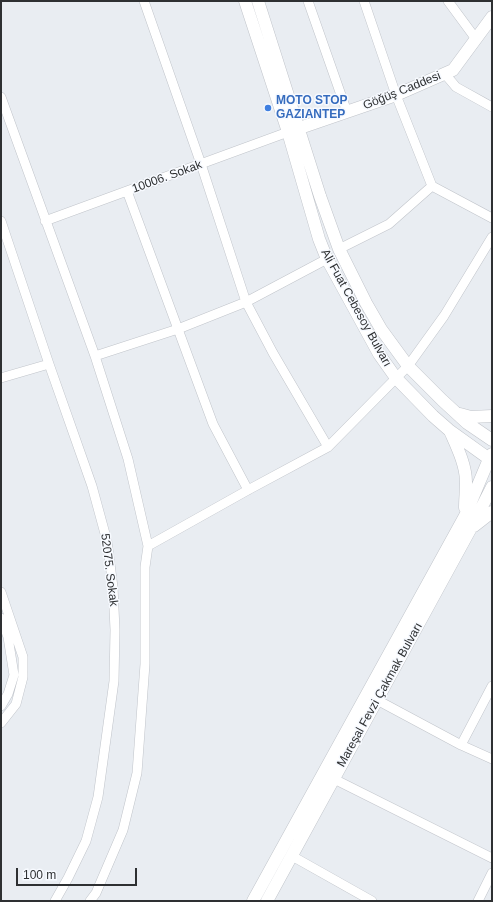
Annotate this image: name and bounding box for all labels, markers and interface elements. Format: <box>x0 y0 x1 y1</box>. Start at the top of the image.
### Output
street label: Göğüş Caddesi <box>361 69 443 113</box>
place label: MOTO STOP GAZIANTEP <box>276 94 348 122</box>
marker: MOTO STOP GAZIANTEP <box>263 103 273 113</box>
street label: 10006. Sokak <box>130 158 204 196</box>
street label: Ali Fuat Cebesoy Bulvarı <box>318 247 394 369</box>
street label: 52075. Sokak <box>97 533 121 607</box>
street label: Mareşal Fevzi Çakmak Bulvarı <box>334 620 426 770</box>
scale bar <box>18 860 139 886</box>
text: 100 m <box>23 868 56 882</box>

